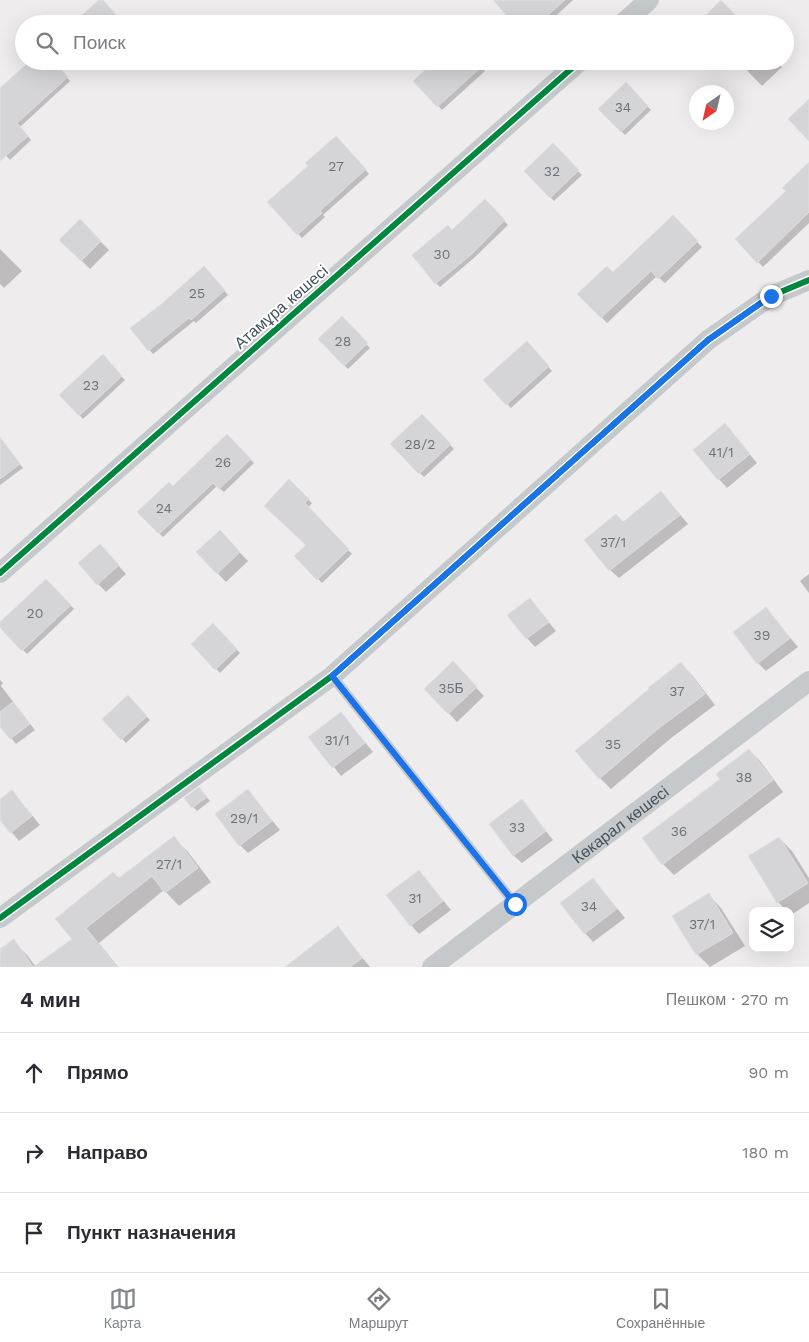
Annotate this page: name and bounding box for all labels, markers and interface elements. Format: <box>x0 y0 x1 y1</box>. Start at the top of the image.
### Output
search box <box>15 15 794 70</box>
icon: search <box>33 29 61 57</box>
text: Поиск <box>73 31 126 54</box>
north arrow <box>689 85 734 130</box>
house number: 34 <box>615 99 631 115</box>
house number: 27 <box>328 158 344 174</box>
house number: 32 <box>544 163 560 179</box>
house number: 30 <box>434 246 450 262</box>
street label: Атамұра көшесі <box>230 261 332 353</box>
house number: 25 <box>189 285 205 301</box>
route end <box>760 285 783 308</box>
house number: 28 <box>335 333 351 349</box>
house number: 23 <box>83 377 99 393</box>
house number: 28/2 <box>404 436 436 452</box>
house number: 41/1 <box>708 444 734 460</box>
house number: 26 <box>215 454 231 470</box>
house number: 24 <box>156 500 172 516</box>
house number: 37/1 <box>600 534 626 550</box>
house number: 20 <box>27 605 43 621</box>
house number: 39 <box>754 627 770 643</box>
house number: 35Б <box>438 680 464 696</box>
house number: 37 <box>669 683 685 699</box>
house number: 31/1 <box>324 732 350 748</box>
house number: 35 <box>605 736 621 752</box>
house number: 38 <box>736 769 752 785</box>
street label: Көкарал көшесі <box>568 782 672 867</box>
house number: 29/1 <box>230 810 258 826</box>
house number: 33 <box>509 819 525 835</box>
house number: 36 <box>671 823 687 839</box>
house number: 27/1 <box>156 856 182 872</box>
house number: 31 <box>408 890 422 906</box>
route start <box>504 893 527 916</box>
house number: 34 <box>581 898 597 914</box>
map controls <box>749 907 794 952</box>
button: layers <box>749 907 794 952</box>
house number: 37/1 <box>689 916 715 932</box>
text: 4 мин <box>20 987 81 1012</box>
text: Пешком · 270 m <box>666 990 789 1009</box>
icon: ahead <box>20 1059 48 1087</box>
text: Прямо <box>67 1061 129 1084</box>
text: 90 m <box>748 1063 789 1082</box>
icon: right <box>20 1139 48 1167</box>
text: Направо <box>67 1141 148 1164</box>
text: 180 m <box>742 1143 789 1162</box>
icon: arrive <box>20 1219 48 1247</box>
text: Пункт назначения <box>67 1221 236 1244</box>
tab: Карта <box>104 1285 141 1331</box>
tab: Маршрут <box>349 1285 408 1331</box>
tab: Сохранённые <box>616 1285 705 1331</box>

